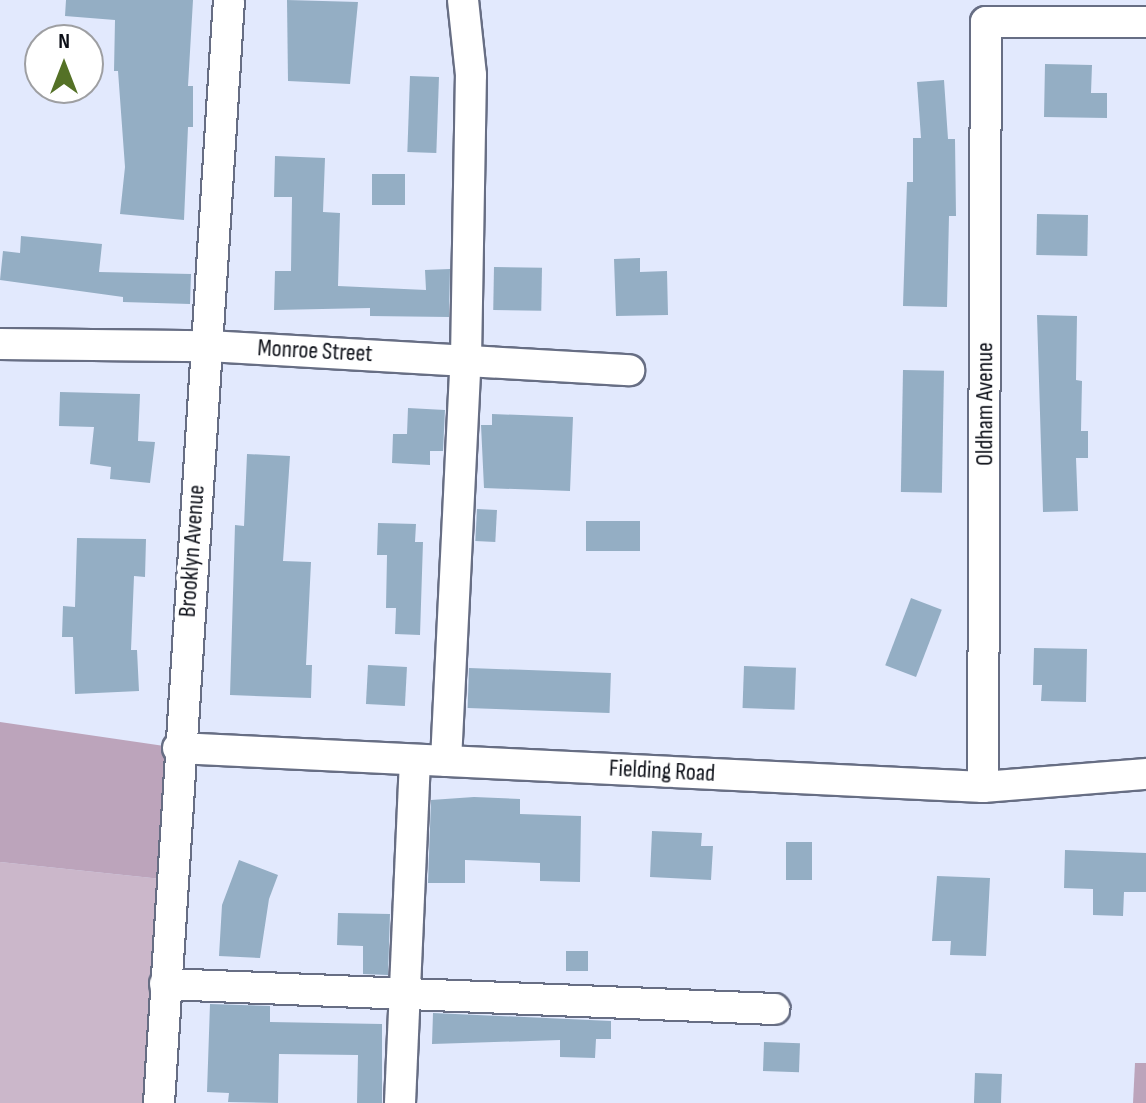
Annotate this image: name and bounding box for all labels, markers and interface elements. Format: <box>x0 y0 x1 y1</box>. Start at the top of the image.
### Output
north arrow <box>24 24 104 104</box>
text: N <box>58 28 70 55</box>
street label: Monroe Street <box>257 334 373 368</box>
street label: Oldham Avenue <box>971 342 999 466</box>
street label: Brooklyn Avenue <box>173 484 211 618</box>
street label: Fielding Road <box>608 754 716 788</box>

